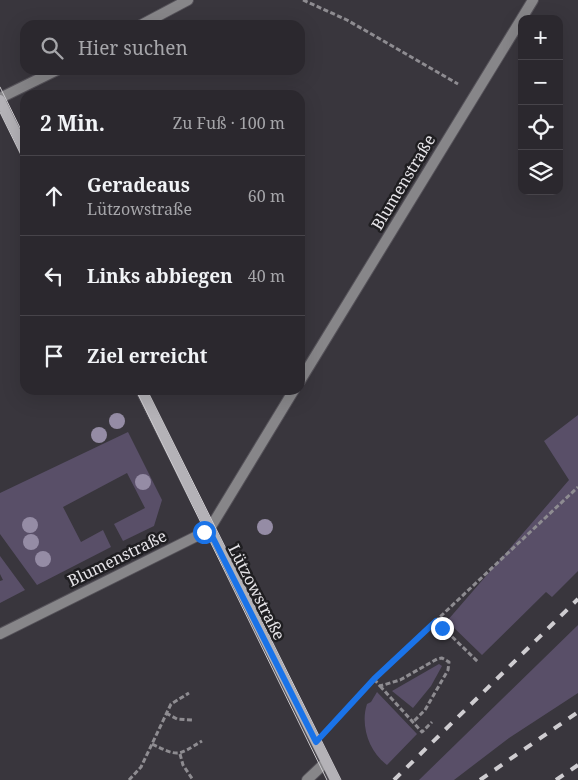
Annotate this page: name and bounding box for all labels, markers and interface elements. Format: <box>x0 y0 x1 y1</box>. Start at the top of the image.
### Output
map controls <box>518 15 563 195</box>
button: + <box>518 15 563 60</box>
search box <box>20 20 305 75</box>
icon: search <box>38 34 66 62</box>
text: Hier suchen <box>78 35 188 61</box>
button: − <box>518 60 563 105</box>
button: locate <box>518 105 563 150</box>
text: 2 Min. <box>40 109 105 137</box>
text: Zu Fuß · 100 m <box>173 112 285 134</box>
street label: Blumenstraße <box>366 130 440 234</box>
button: layers <box>518 150 563 195</box>
text: Geradeaus <box>87 172 190 198</box>
icon: ahead <box>40 182 68 210</box>
text: 60 m <box>248 185 285 207</box>
text: Lützowstraße <box>87 198 192 220</box>
icon: left <box>40 262 68 290</box>
text: Links abbiegen <box>87 263 233 289</box>
text: 40 m <box>248 265 285 287</box>
icon: arrive <box>40 342 68 370</box>
text: Ziel erreicht <box>87 343 208 369</box>
route start <box>193 521 216 544</box>
street label: Blumenstraße <box>64 525 170 591</box>
street label: Lützowstraße <box>223 540 291 644</box>
route end <box>431 617 454 640</box>

